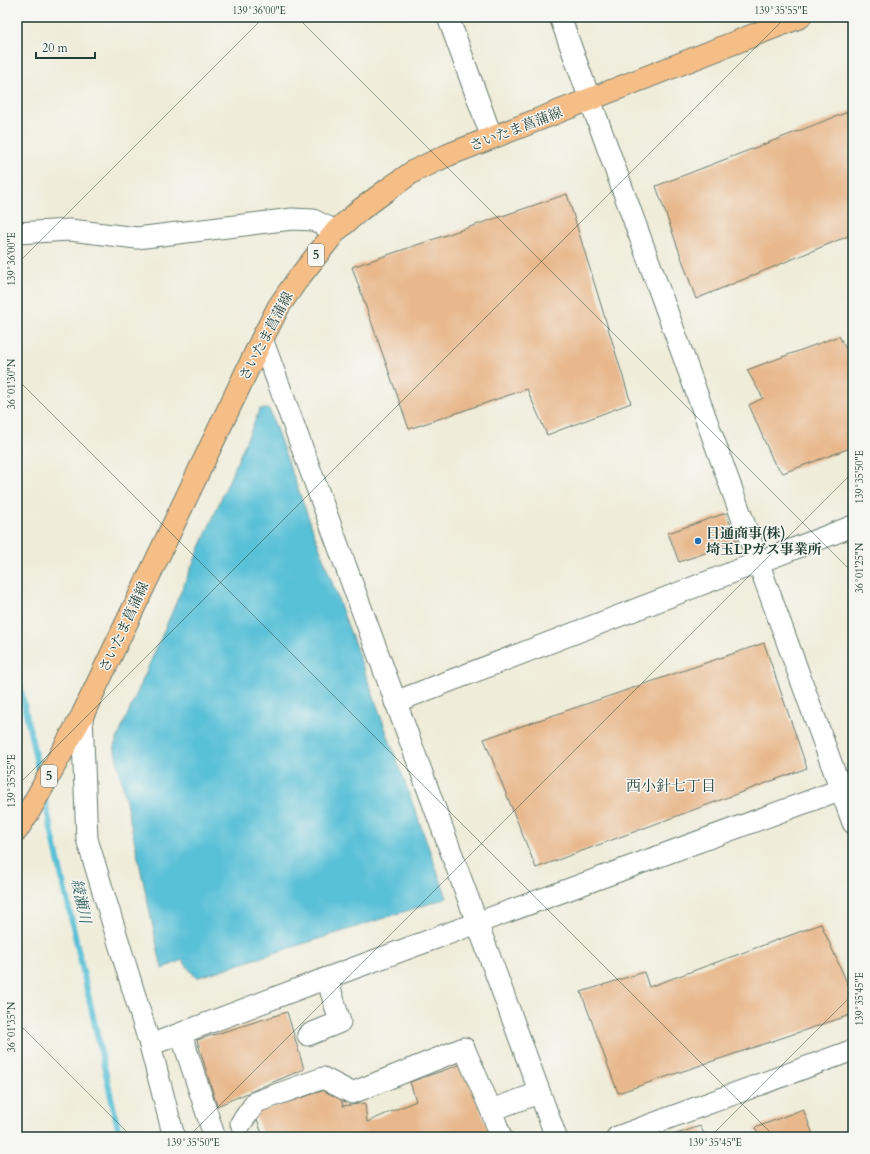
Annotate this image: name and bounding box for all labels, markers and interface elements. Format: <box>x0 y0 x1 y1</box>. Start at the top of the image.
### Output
text: 139°36'00"E <box>232 4 286 18</box>
text: 139°35'55"E <box>754 4 808 18</box>
scale bar <box>36 34 95 60</box>
text: 20 m <box>42 40 69 56</box>
street label: さいたま菖蒲線 <box>467 103 565 155</box>
text: 139°36'00"E <box>5 232 19 286</box>
road number: 5 <box>308 244 324 266</box>
street label: さいたま菖蒲線 <box>235 288 297 384</box>
text: 36°01'30"N <box>5 358 19 409</box>
text: 139°35'50"E <box>853 450 867 504</box>
place label: 日通商事(株) 埼玉LPガス事業所 <box>706 524 822 559</box>
marker: 日通商事(株) 埼玉LPガス事業所 <box>693 536 703 546</box>
text: 36°01'25"N <box>853 542 867 593</box>
street label: さいたま菖蒲線 <box>95 579 153 675</box>
text: 139°35'55"E <box>5 754 19 808</box>
road number: 5 <box>41 765 57 787</box>
district label: 西小針七丁目 <box>626 776 716 796</box>
water label: 綾瀬川 <box>67 877 96 927</box>
text: 139°35'45"E <box>853 972 867 1026</box>
text: 36°01'35"N <box>5 1001 19 1052</box>
text: 139°35'50"E <box>166 1136 220 1150</box>
text: 139°35'45"E <box>688 1136 742 1150</box>

